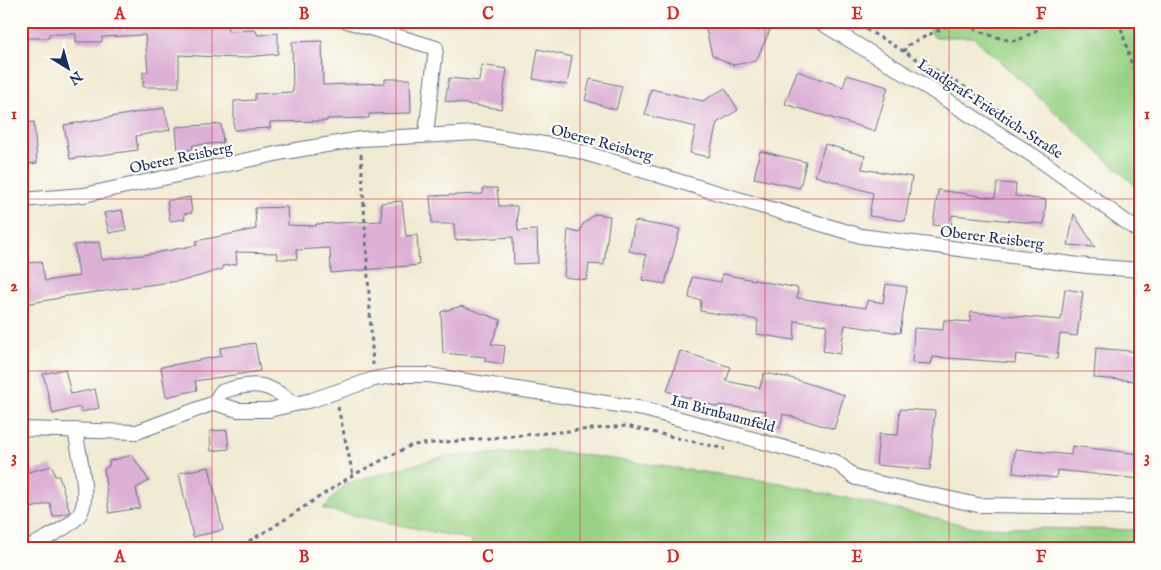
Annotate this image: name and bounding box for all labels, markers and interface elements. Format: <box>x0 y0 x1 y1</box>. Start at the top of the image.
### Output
text: A <box>114 5 127 25</box>
text: B <box>299 5 310 25</box>
text: C <box>482 5 494 25</box>
text: D <box>667 5 680 25</box>
text: E <box>851 5 863 25</box>
text: F <box>1036 5 1047 25</box>
north arrow <box>42 42 92 92</box>
street label: Landgraf-Friedrich-Straße <box>914 55 1066 163</box>
text: N <box>65 66 86 88</box>
text: 1 <box>11 105 17 125</box>
text: 1 <box>1144 105 1150 125</box>
street label: Oberer Reisberg <box>549 120 656 166</box>
street label: Oberer Reisberg <box>128 138 235 178</box>
street label: Oberer Reisberg <box>939 222 1046 254</box>
text: 2 <box>10 277 18 297</box>
text: 2 <box>1143 277 1151 297</box>
street label: Im Birnbaumfeld <box>669 391 778 437</box>
text: 3 <box>11 448 17 468</box>
text: 3 <box>1144 448 1150 468</box>
text: A <box>114 548 127 568</box>
text: B <box>299 548 310 568</box>
text: C <box>482 548 494 568</box>
text: D <box>667 548 680 568</box>
text: E <box>851 548 863 568</box>
text: F <box>1036 548 1047 568</box>

